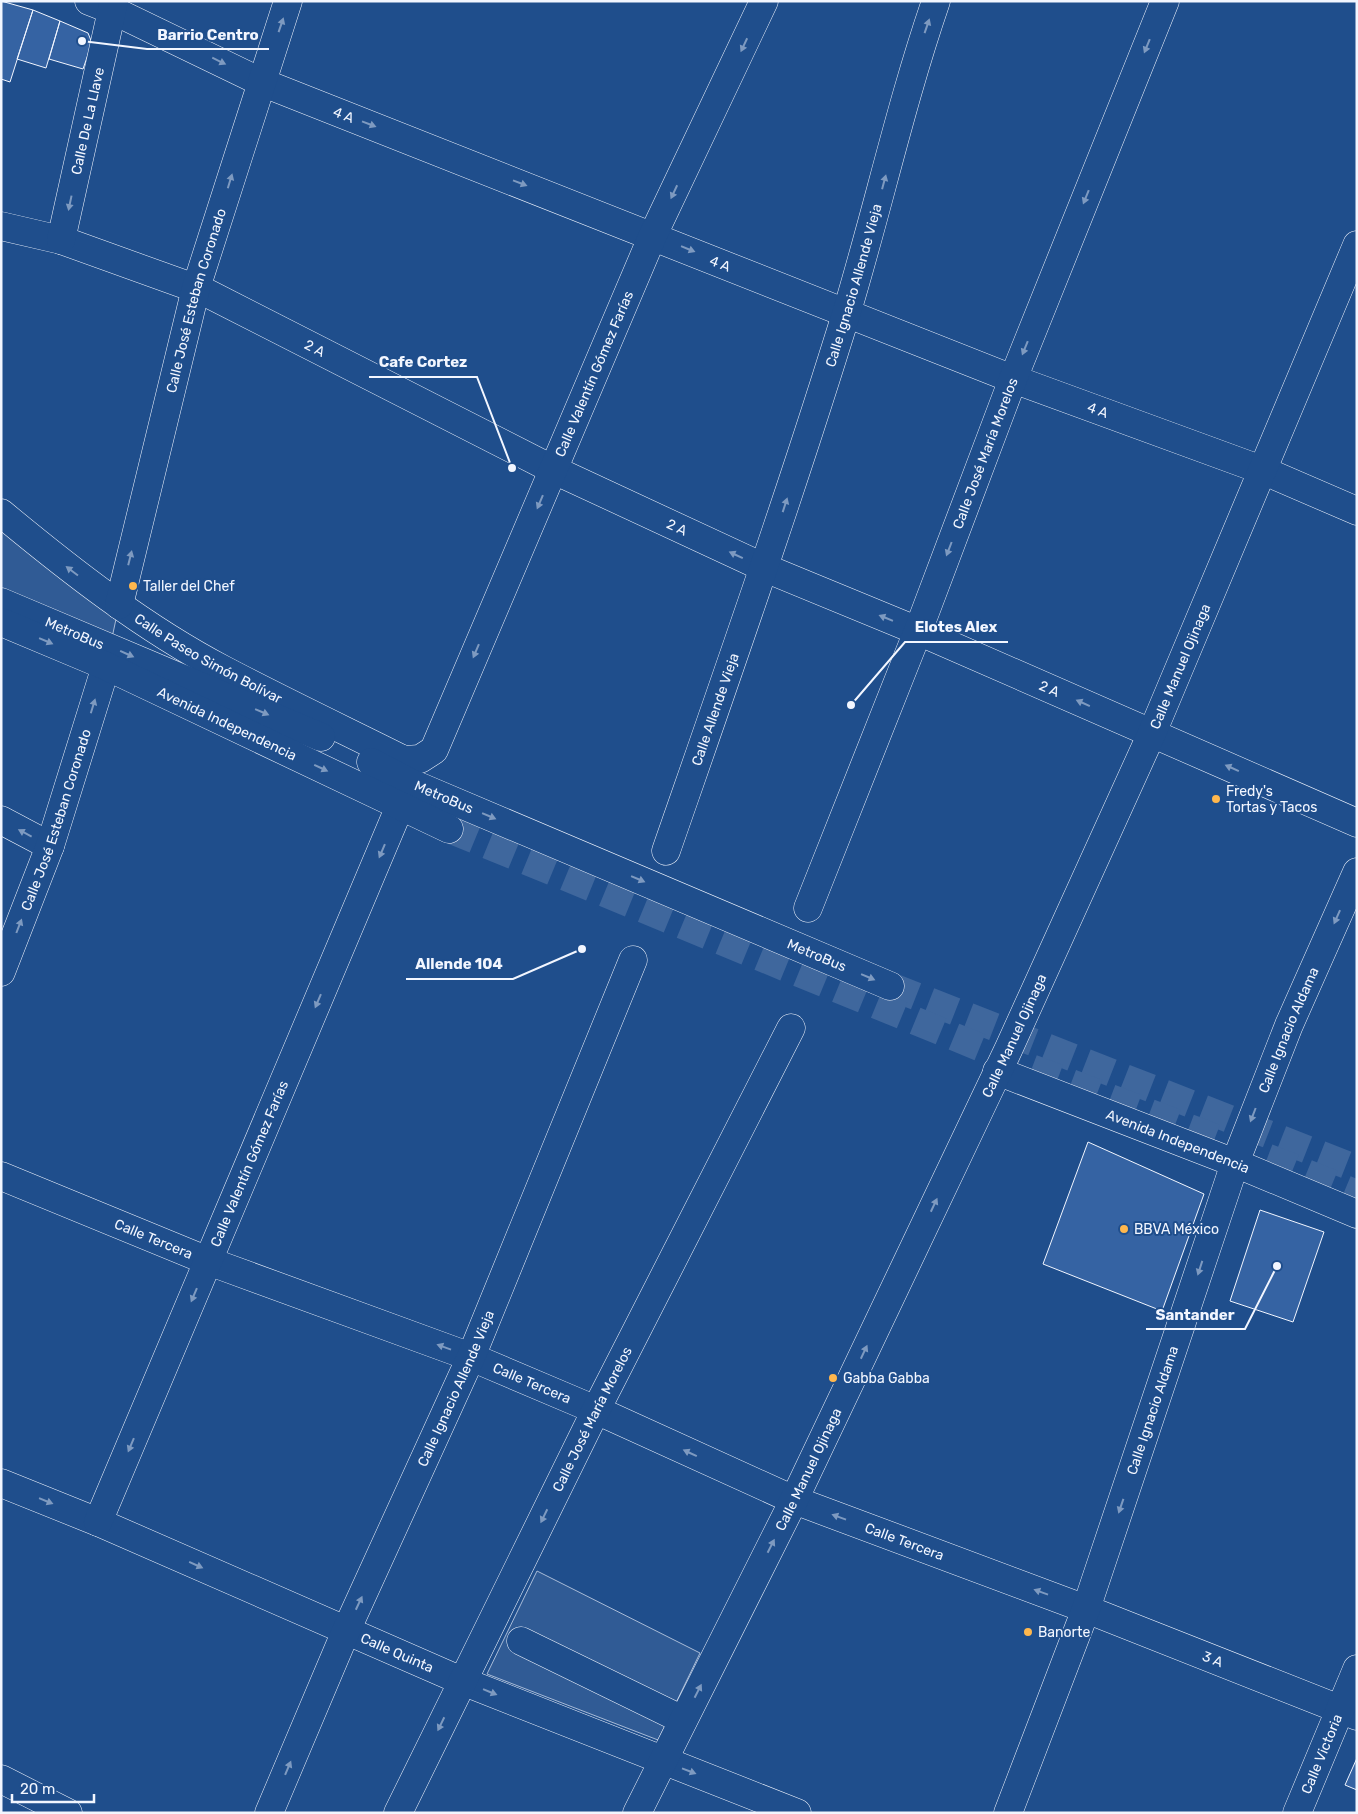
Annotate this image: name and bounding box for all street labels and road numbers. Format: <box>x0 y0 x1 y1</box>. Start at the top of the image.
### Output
street label: Calle De La Llave <box>67 66 108 176</box>
street label: 4 A <box>331 103 357 127</box>
street label: Calle Ignacio Allende Vieja <box>822 202 885 369</box>
street label: Calle José Esteban Coronado <box>162 206 229 395</box>
street label: 4 A <box>707 252 734 275</box>
street label: Calle Valentín Gómez Farías <box>551 288 637 459</box>
street label: 2 A <box>302 336 328 361</box>
street label: Calle José María Morelos <box>949 375 1021 531</box>
street label: 4 A <box>1085 398 1111 422</box>
street label: 2 A <box>664 515 690 539</box>
street label: Calle Manuel Ojinaga <box>1146 601 1214 732</box>
street label: Calle Paseo Simón Bolívar <box>131 610 286 707</box>
street label: MetroBus <box>43 613 107 653</box>
street label: Calle Allende Vieja <box>688 651 742 768</box>
street label: 2 A <box>1036 677 1063 701</box>
street label: Avenida Independencia <box>155 683 300 764</box>
street label: Calle José Esteban Coronado <box>17 727 94 913</box>
street label: MetroBus <box>412 777 476 817</box>
street label: MetroBus <box>785 935 849 975</box>
street label: Calle Ignacio Aldama <box>1255 964 1322 1095</box>
street label: Calle Manuel Ojinaga <box>978 971 1050 1100</box>
street label: Calle Valentín Gómez Farías <box>207 1078 292 1249</box>
street label: Avenida Independencia <box>1104 1106 1252 1177</box>
street label: Calle Tercera <box>112 1215 195 1262</box>
street label: Calle Ignacio Allende Vieja <box>414 1308 498 1469</box>
street label: Calle José María Morelos <box>549 1344 635 1495</box>
street label: Calle Ignacio Aldama <box>1123 1344 1182 1477</box>
street label: Calle Tercera <box>490 1359 574 1407</box>
street label: Calle Manuel Ojinaga <box>771 1405 845 1534</box>
street label: Calle Tercera <box>863 1519 946 1564</box>
street label: Calle Quinta <box>358 1629 436 1676</box>
street label: 3 A <box>1200 1647 1226 1671</box>
street label: Calle Victoria <box>1297 1711 1346 1796</box>

